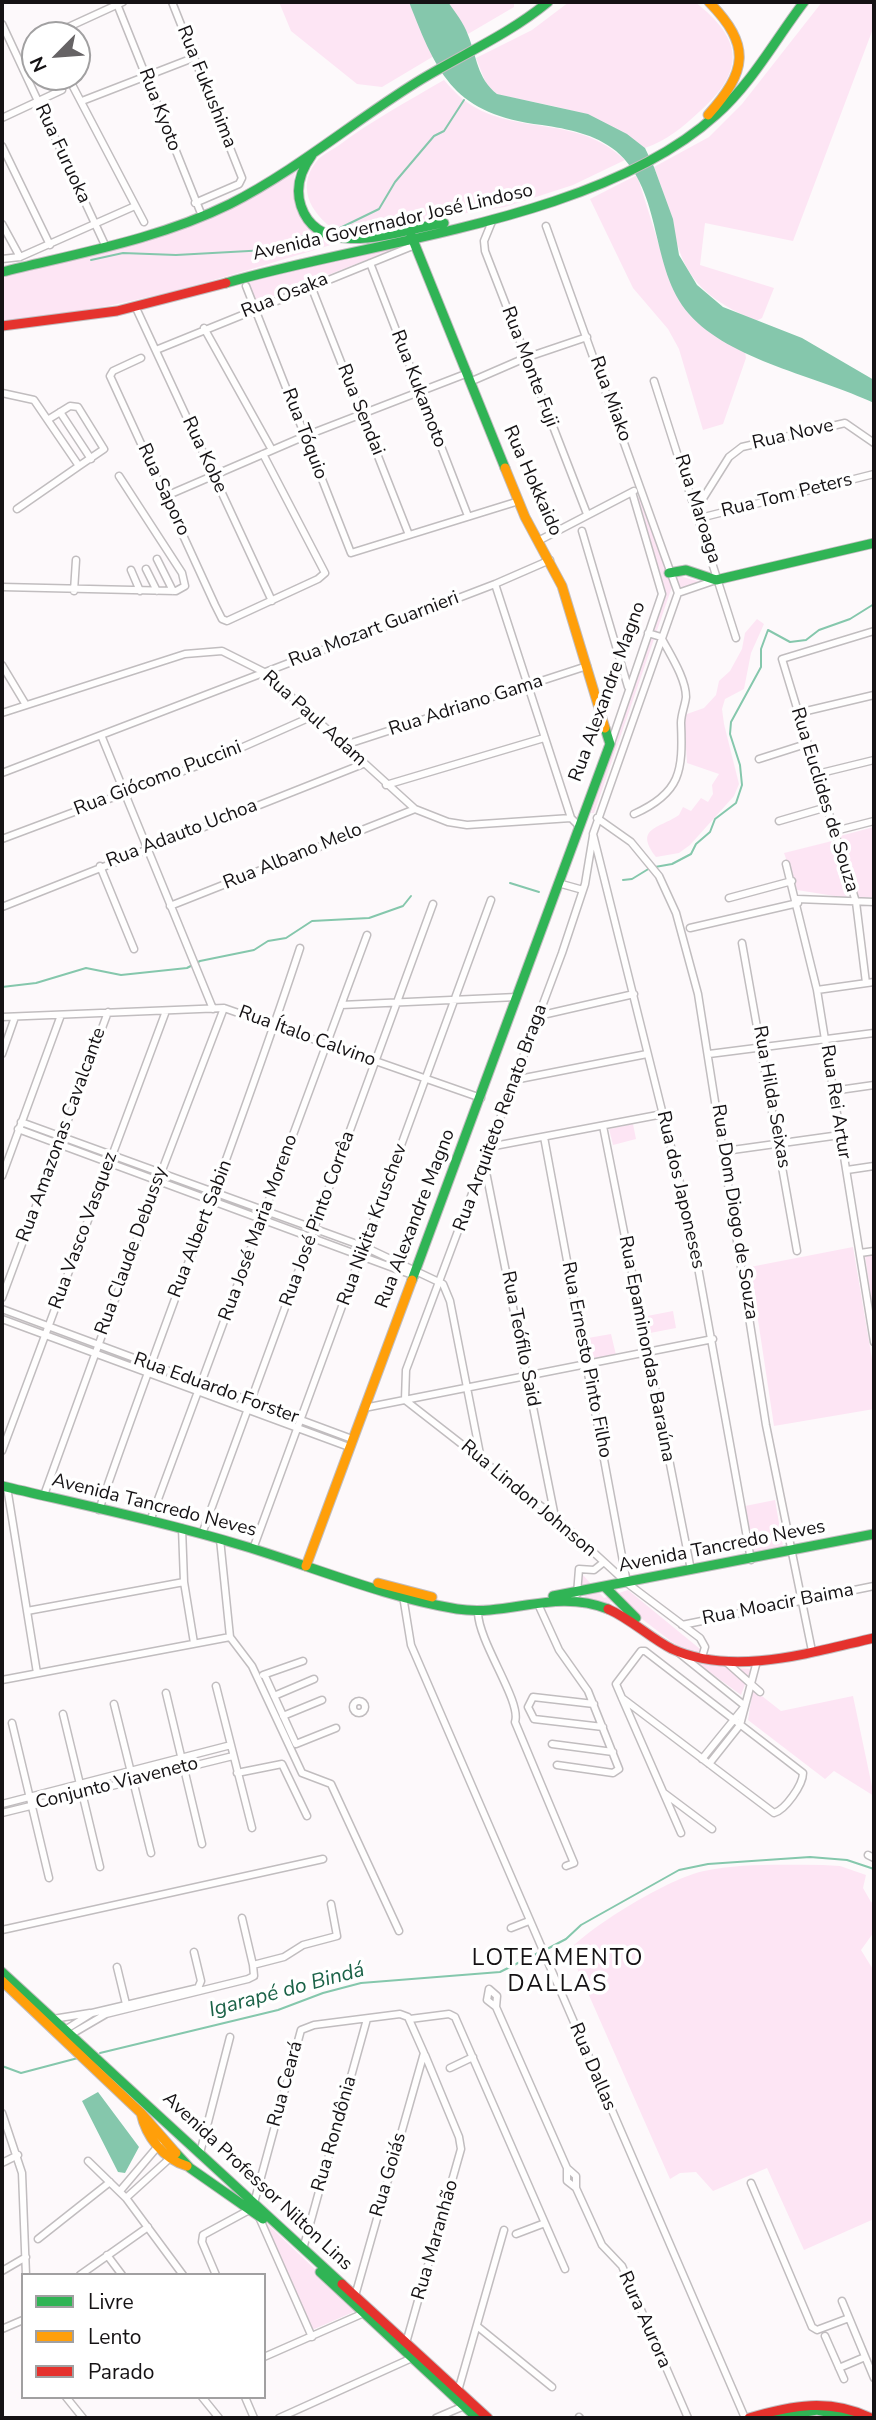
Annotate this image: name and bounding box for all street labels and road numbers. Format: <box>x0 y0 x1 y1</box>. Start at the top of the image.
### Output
street label: Rua Fukushima <box>171 22 241 152</box>
street label: Rua Kyoto <box>133 65 185 155</box>
street label: Rua Furuoka <box>29 101 95 207</box>
street label: Avenida Governador José Lindoso <box>251 180 535 266</box>
street label: Rua Osaka <box>238 268 332 324</box>
street label: Rua Monte Fuji <box>496 304 562 430</box>
street label: Rua Kukamoto <box>385 327 451 451</box>
street label: Rua Miako <box>584 353 636 445</box>
street label: Rua Sendai <box>331 361 389 459</box>
street label: Rua Tóquio <box>276 385 332 483</box>
street label: Rua Kobe <box>176 413 232 497</box>
street label: Rua Nove <box>750 415 836 455</box>
street label: Rua Hokkaido <box>498 422 566 540</box>
street label: Rua Saporo <box>132 440 194 540</box>
street label: Rua Maroaga <box>669 452 725 566</box>
street label: Rua Tom Peters <box>719 469 855 523</box>
street label: Rua Mozart Guarnieri <box>286 587 462 673</box>
street label: Rua Alexandre Magno <box>565 599 651 785</box>
street label: Rua Paul Adam <box>257 666 371 772</box>
street label: Rua Adriano Gama <box>386 670 546 742</box>
street label: Rua Euclides de Souza <box>785 705 863 895</box>
street label: Rua Giócomo Puccini <box>71 737 245 821</box>
street label: Rua Adauto Uchoa <box>103 795 261 873</box>
street label: Rua Albano Melo <box>220 819 366 895</box>
street label: Rua Arquiteto Renato Braga <box>449 1001 553 1235</box>
street label: Rua Ítalo Calvino <box>235 1002 379 1072</box>
street label: Rua Hilda Seixas <box>747 1024 795 1170</box>
street label: Rua Amazonas Cavalcante <box>13 1025 111 1245</box>
street label: Rua Rei Artur <box>815 1043 855 1161</box>
street label: Rua Dom Diogo de Souza <box>706 1103 762 1321</box>
street label: Rua dos Japoneses <box>651 1109 709 1271</box>
street label: Rua Alexandre Magno <box>371 1126 461 1312</box>
street label: Rua José Pinto Corrêa <box>276 1128 360 1310</box>
street label: Rua José Maria Moreno <box>215 1132 303 1324</box>
street label: Rua Nikita Kruschev <box>333 1141 413 1309</box>
street label: Rua Vasco Vasquez <box>45 1149 123 1313</box>
street label: Rua Albert Sabin <box>164 1157 238 1301</box>
street label: Rua Claude Debussy <box>91 1164 173 1338</box>
street label: Rua Epaminondas Baraúna <box>613 1234 679 1464</box>
street label: Rua Ernesto Pinto Filho <box>556 1260 616 1460</box>
street label: Rua Teófilo Said <box>496 1269 544 1409</box>
street label: Rua Eduardo Forster <box>130 1349 302 1429</box>
street label: Rua Lindon Johnson <box>456 1436 600 1562</box>
street label: Avenida Tancredo Neves <box>49 1470 259 1542</box>
street label: Avenida Tancredo Neves <box>617 1516 827 1578</box>
street label: Rua Moacir Baima <box>700 1579 856 1631</box>
street label: Conjunto Viaveneto <box>33 1753 201 1815</box>
street label: Rua Dallas <box>563 2020 621 2114</box>
street label: Rua Ceará <box>264 2039 308 2129</box>
street label: Rua Rondônia <box>308 2074 362 2194</box>
street label: Avenida Professor Nilton Lins <box>157 2088 357 2276</box>
street label: Rua Goiás <box>366 2130 412 2220</box>
street label: Rua Maranhão <box>408 2177 464 2303</box>
street label: Rura Aurora <box>613 2268 675 2372</box>

